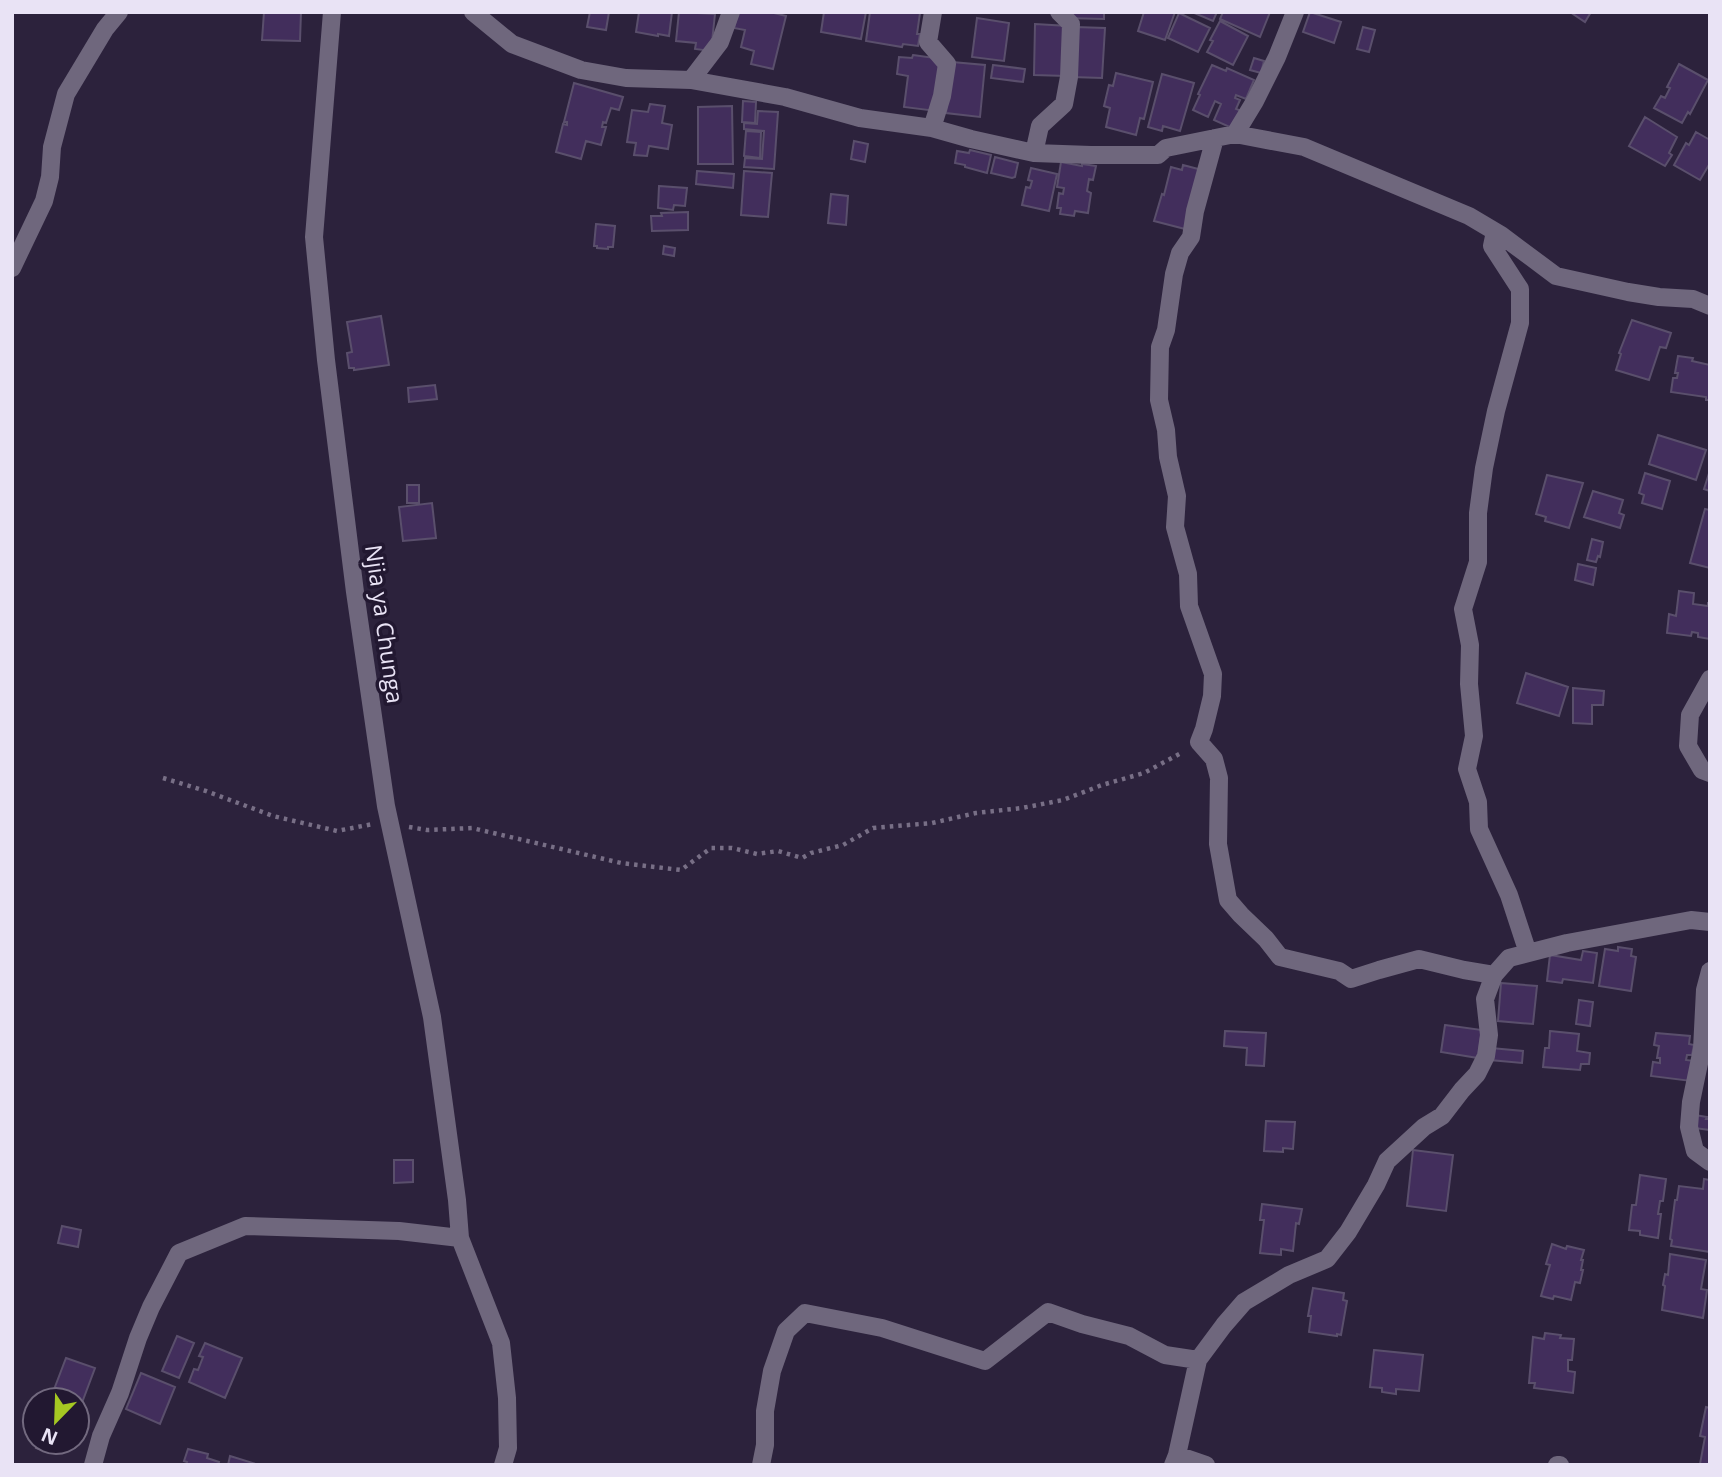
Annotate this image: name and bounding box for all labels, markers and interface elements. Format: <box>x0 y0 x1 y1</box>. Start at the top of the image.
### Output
street label: Njia ya Chunga <box>358 543 412 705</box>
north arrow <box>21 1386 91 1456</box>
text: N <box>37 1422 62 1452</box>

